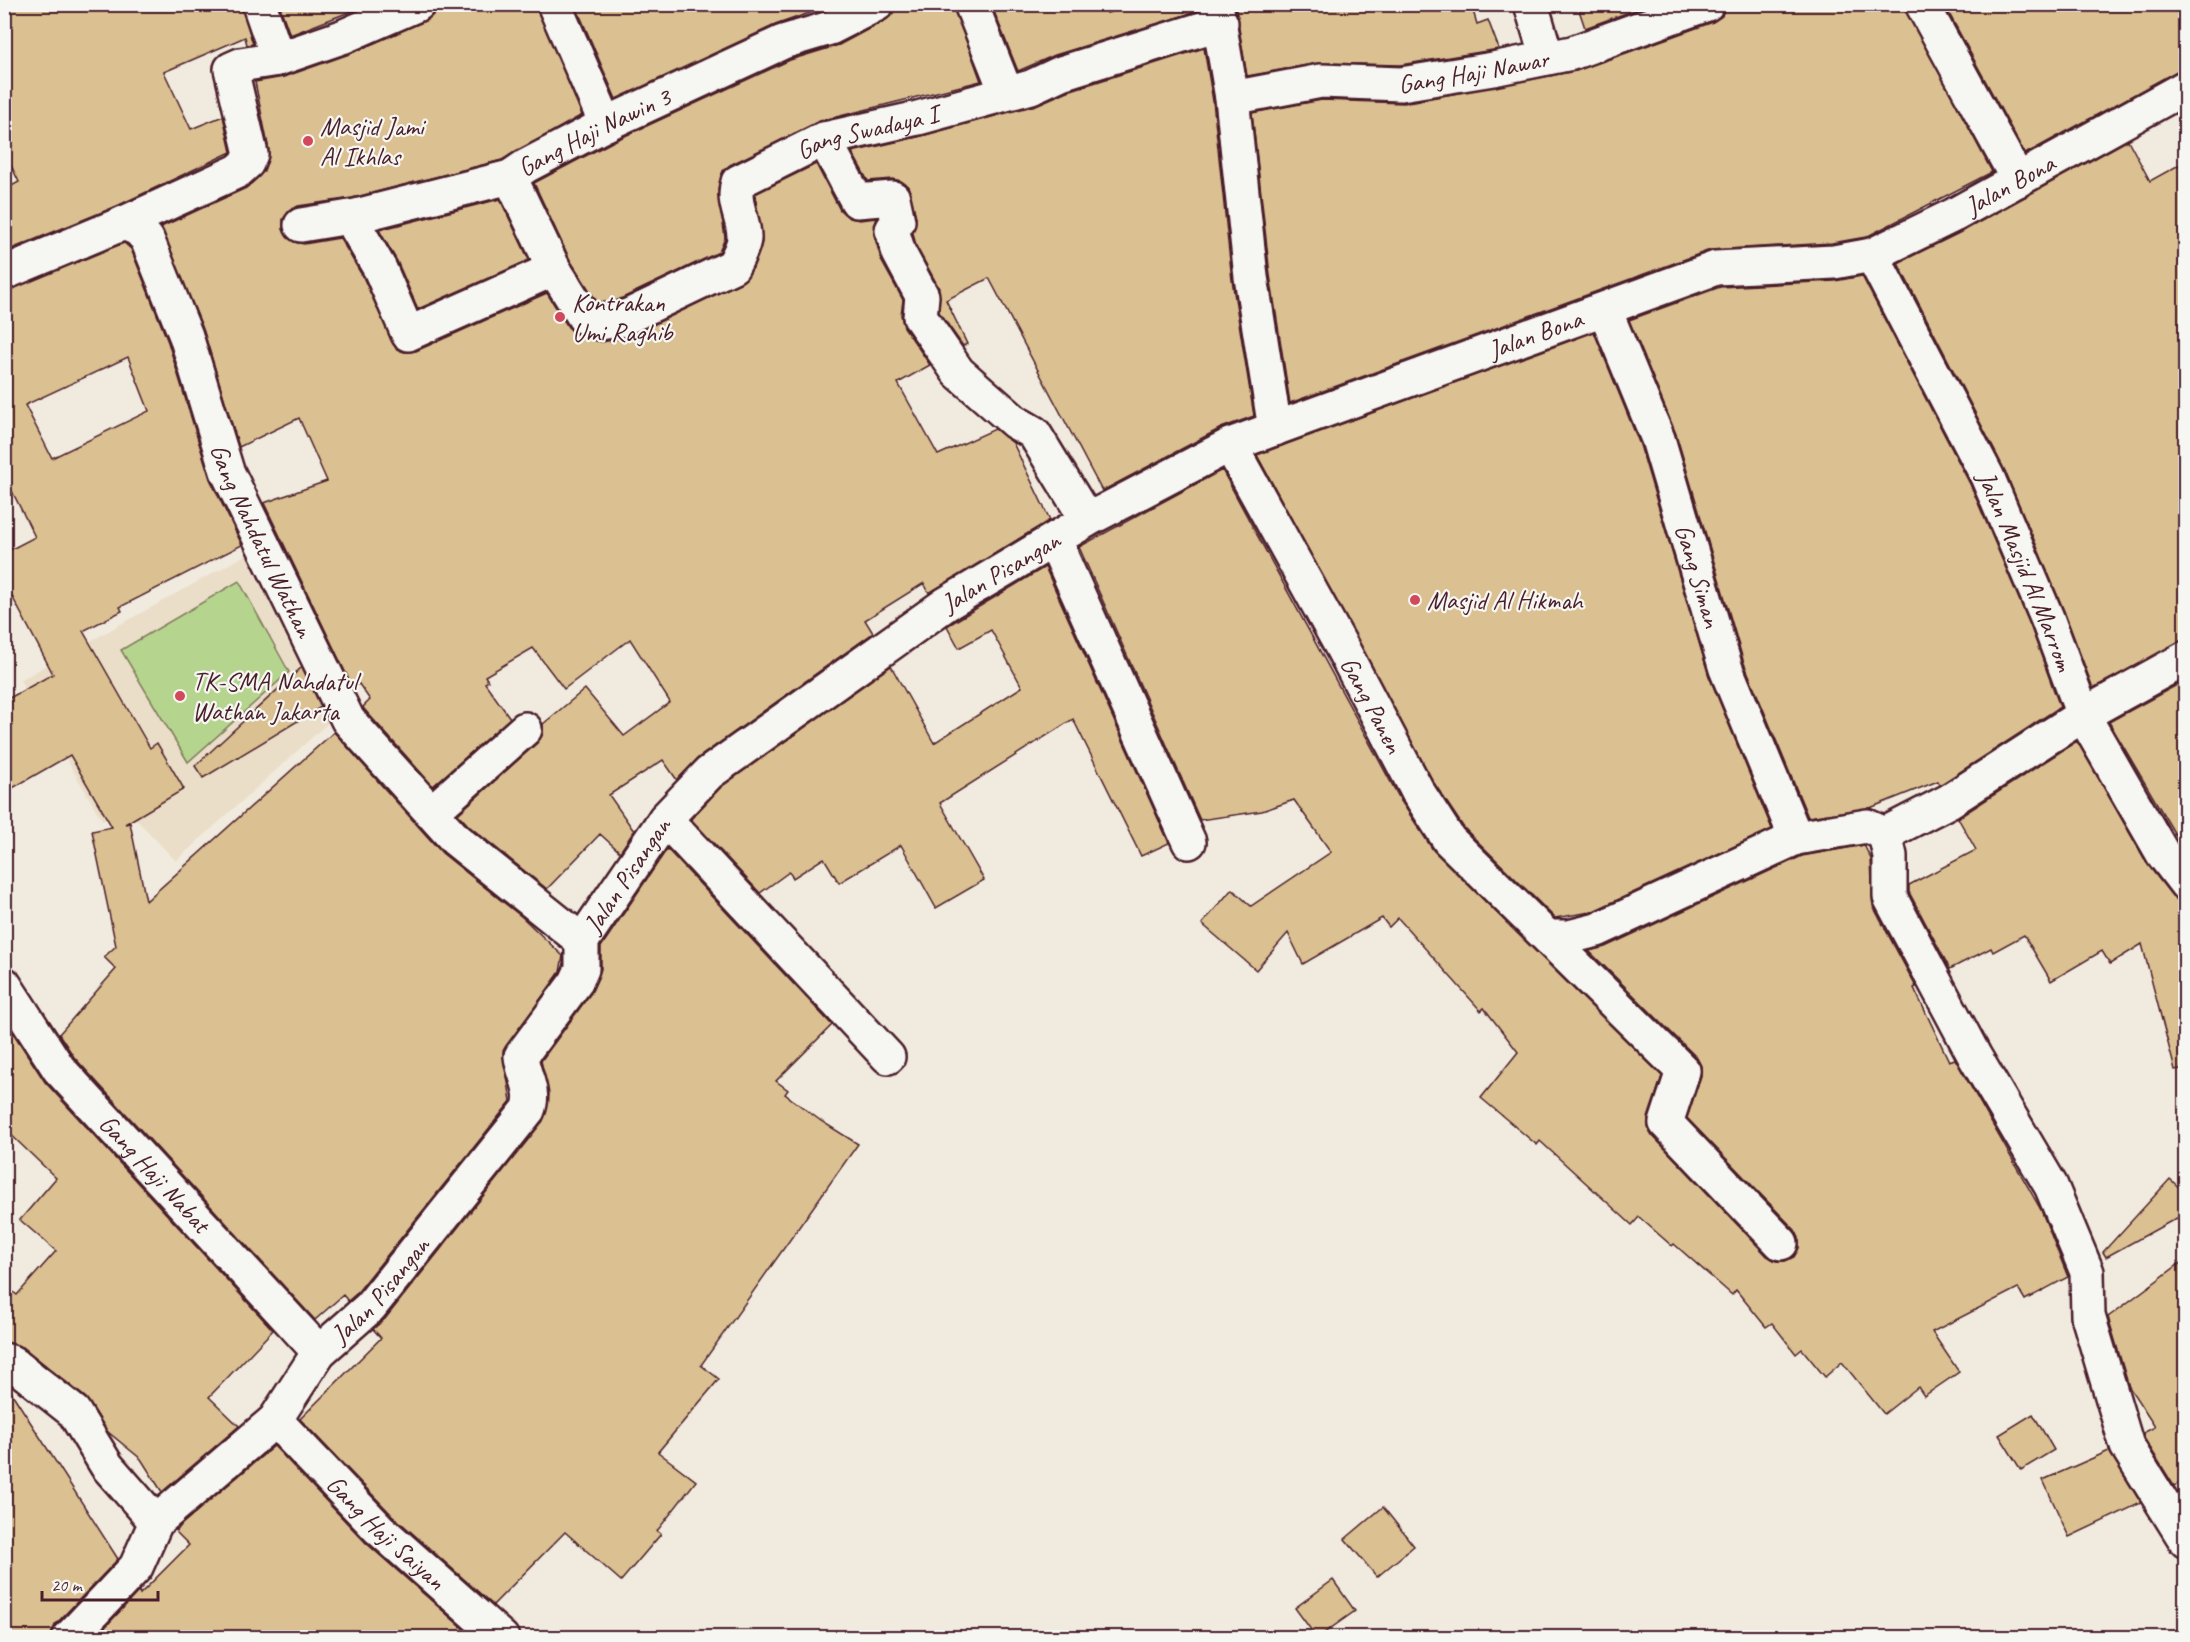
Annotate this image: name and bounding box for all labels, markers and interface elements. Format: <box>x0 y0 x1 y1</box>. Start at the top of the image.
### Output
street label: Gang Haji Nawar <box>1396 41 1553 101</box>
street label: Gang Haji Nawin 3 <box>511 79 678 184</box>
street label: Gang Swadaya I <box>790 95 947 167</box>
place label: Masjid Jami Al Ikhlas <box>320 110 427 173</box>
marker: Masjid Jami Al Ikhlas <box>301 134 315 148</box>
street label: Jalan Bona <box>1957 145 2062 223</box>
place label: Kontrakan Umi Raghib <box>572 286 674 349</box>
street label: Jalan Bona <box>1482 301 1588 367</box>
marker: Kontrakan Umi Raghib <box>553 310 567 324</box>
street label: Gang Nahdatul Wathan <box>203 440 322 644</box>
street label: Jalan Masjid Al Marrom <box>1970 464 2082 677</box>
street label: Gang Siman <box>1668 520 1730 632</box>
street label: Jalan Pisangan <box>934 523 1067 621</box>
place label: Masjid Al Hikmah <box>1427 584 1585 617</box>
marker: Masjid Al Hikmah <box>1408 593 1422 607</box>
street label: Gang Panen <box>1333 651 1412 760</box>
place label: TK-SMA Nahdatul Wathan Jakarta <box>192 665 362 728</box>
marker: TK-SMA Nahdatul Wathan Jakarta <box>173 689 187 703</box>
street label: Jalan Pisangan <box>575 810 678 941</box>
street label: Gang Haji Nabat <box>92 1107 219 1241</box>
street label: Jalan Pisangan <box>322 1229 437 1352</box>
street label: Gang Haji Saiyan <box>319 1468 453 1597</box>
scale bar <box>42 1564 158 1602</box>
text: 20 m <box>51 1574 84 1596</box>

